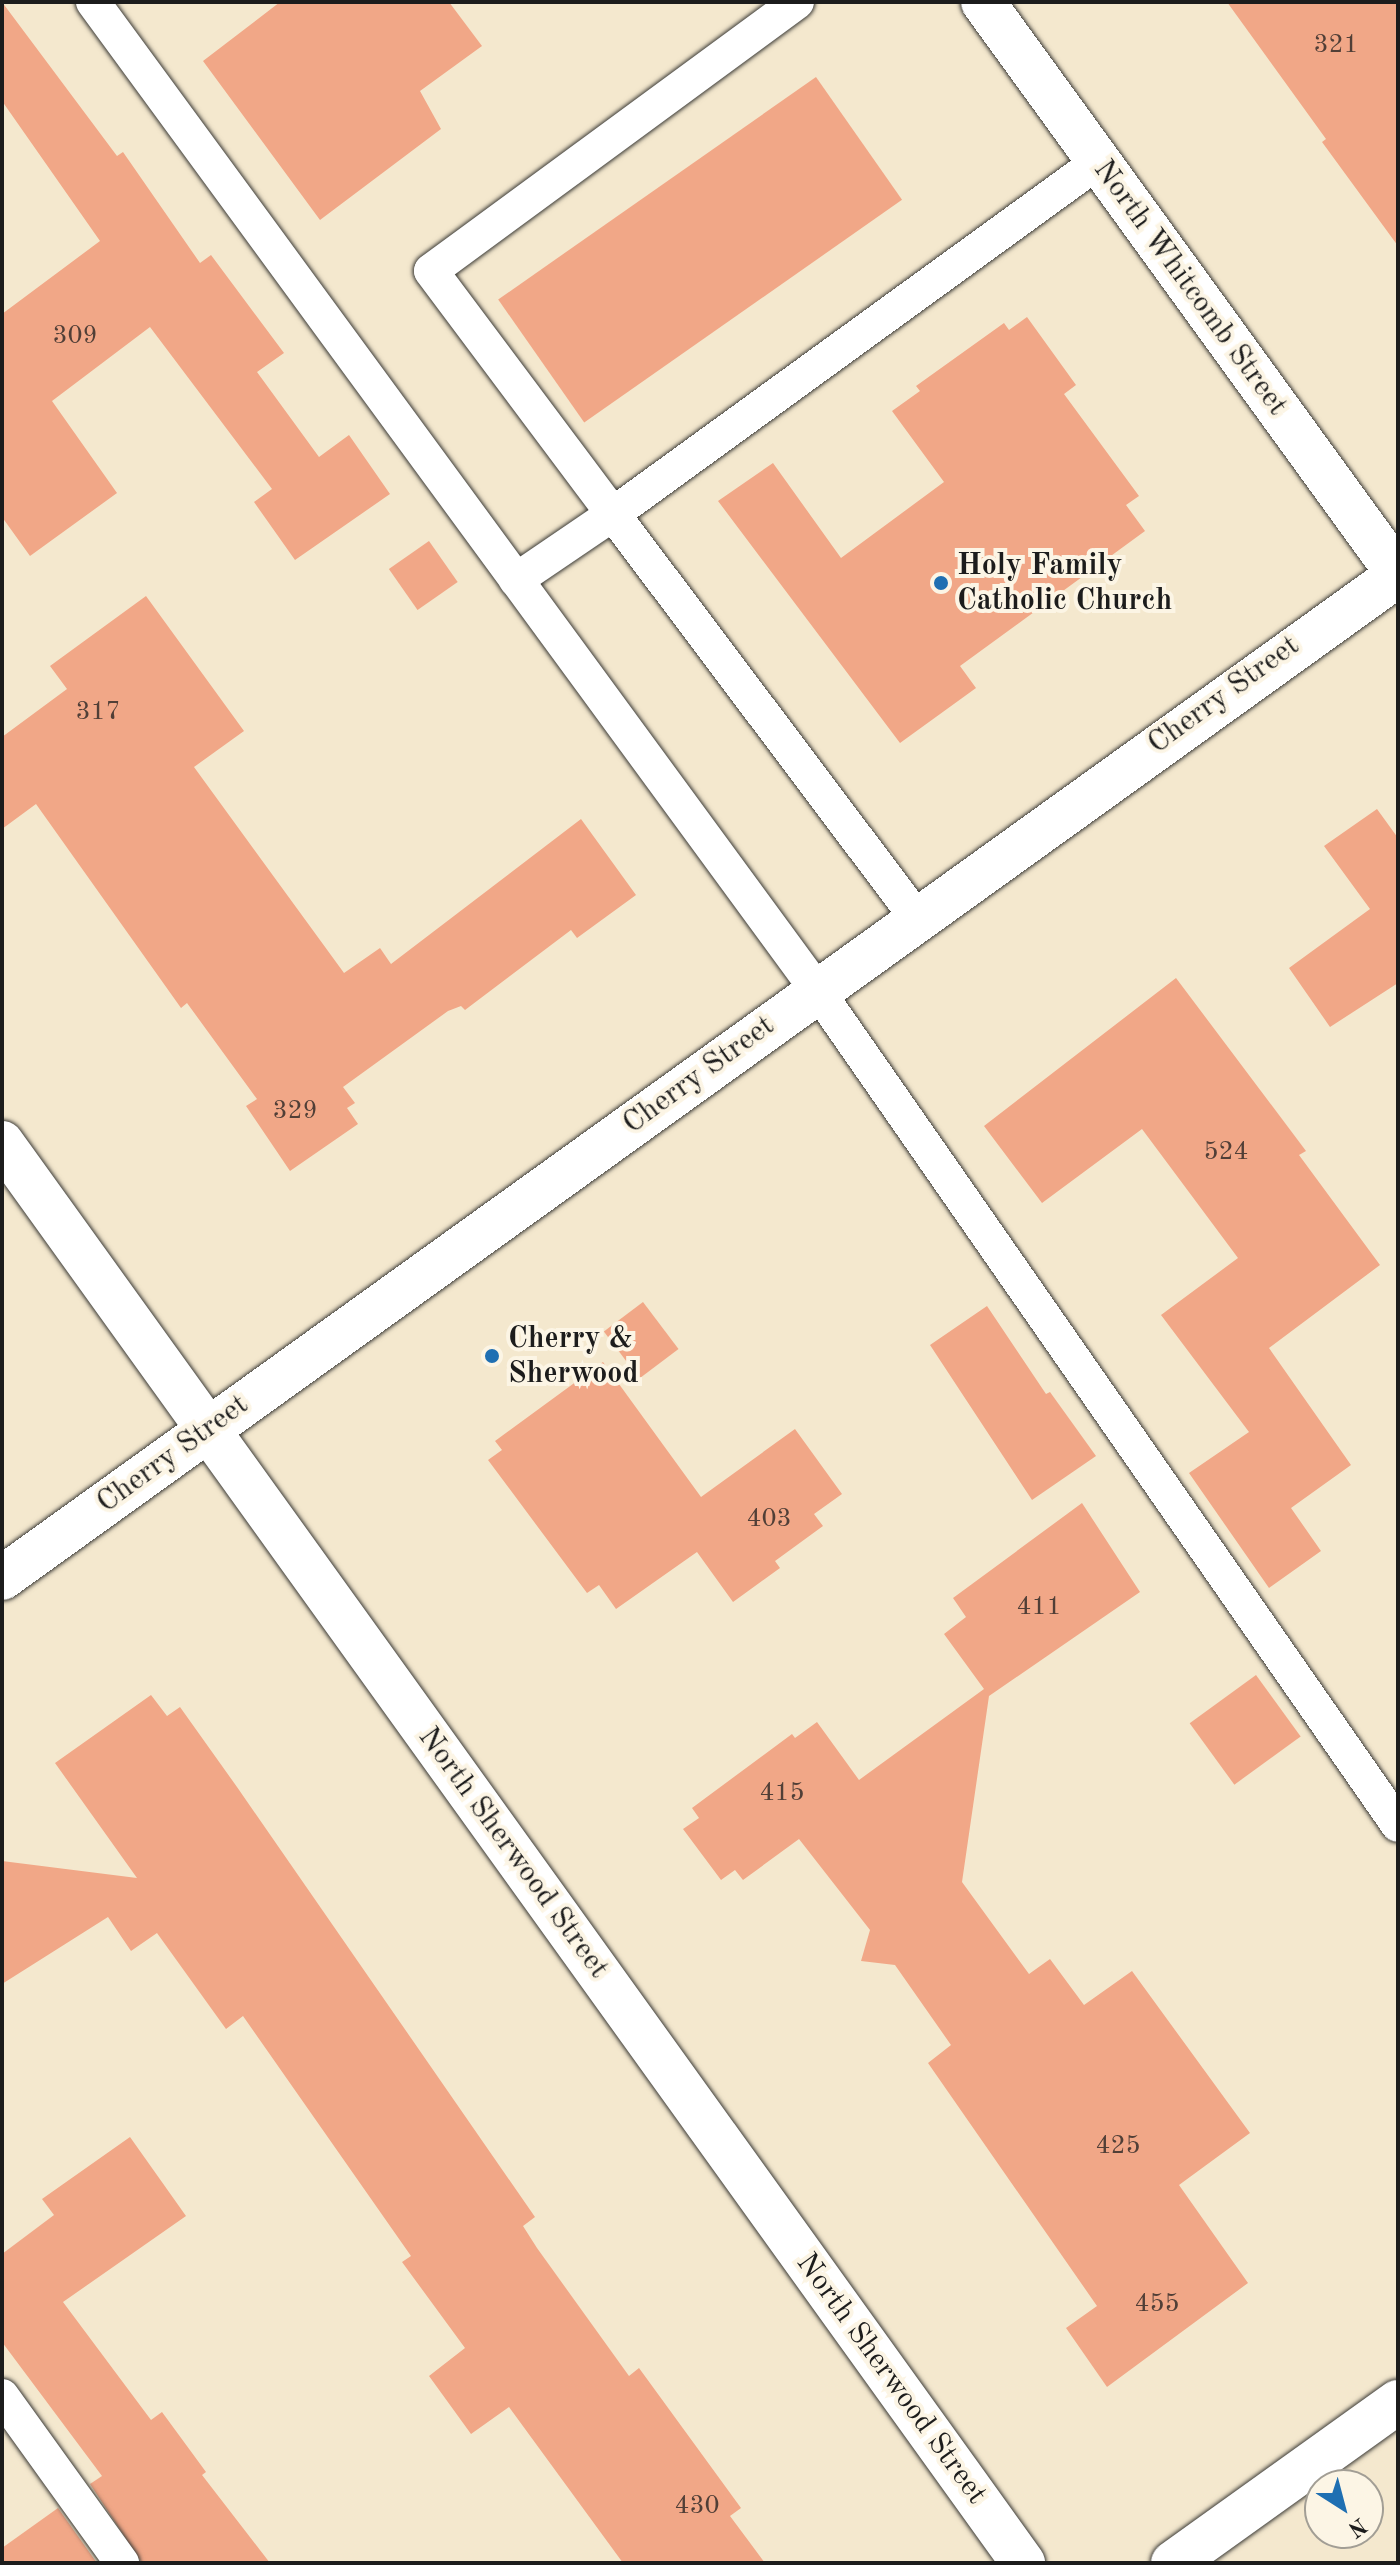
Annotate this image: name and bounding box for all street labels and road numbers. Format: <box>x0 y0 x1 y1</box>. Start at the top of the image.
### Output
street label: North Whitcomb Street <box>1085 153 1295 423</box>
street label: Cherry Street <box>1141 628 1307 762</box>
street label: Cherry Street <box>616 1008 782 1142</box>
street label: Cherry Street <box>90 1387 256 1521</box>
street label: North Sherwood Street <box>410 1720 616 1986</box>
street label: North Sherwood Street <box>788 2246 994 2512</box>

